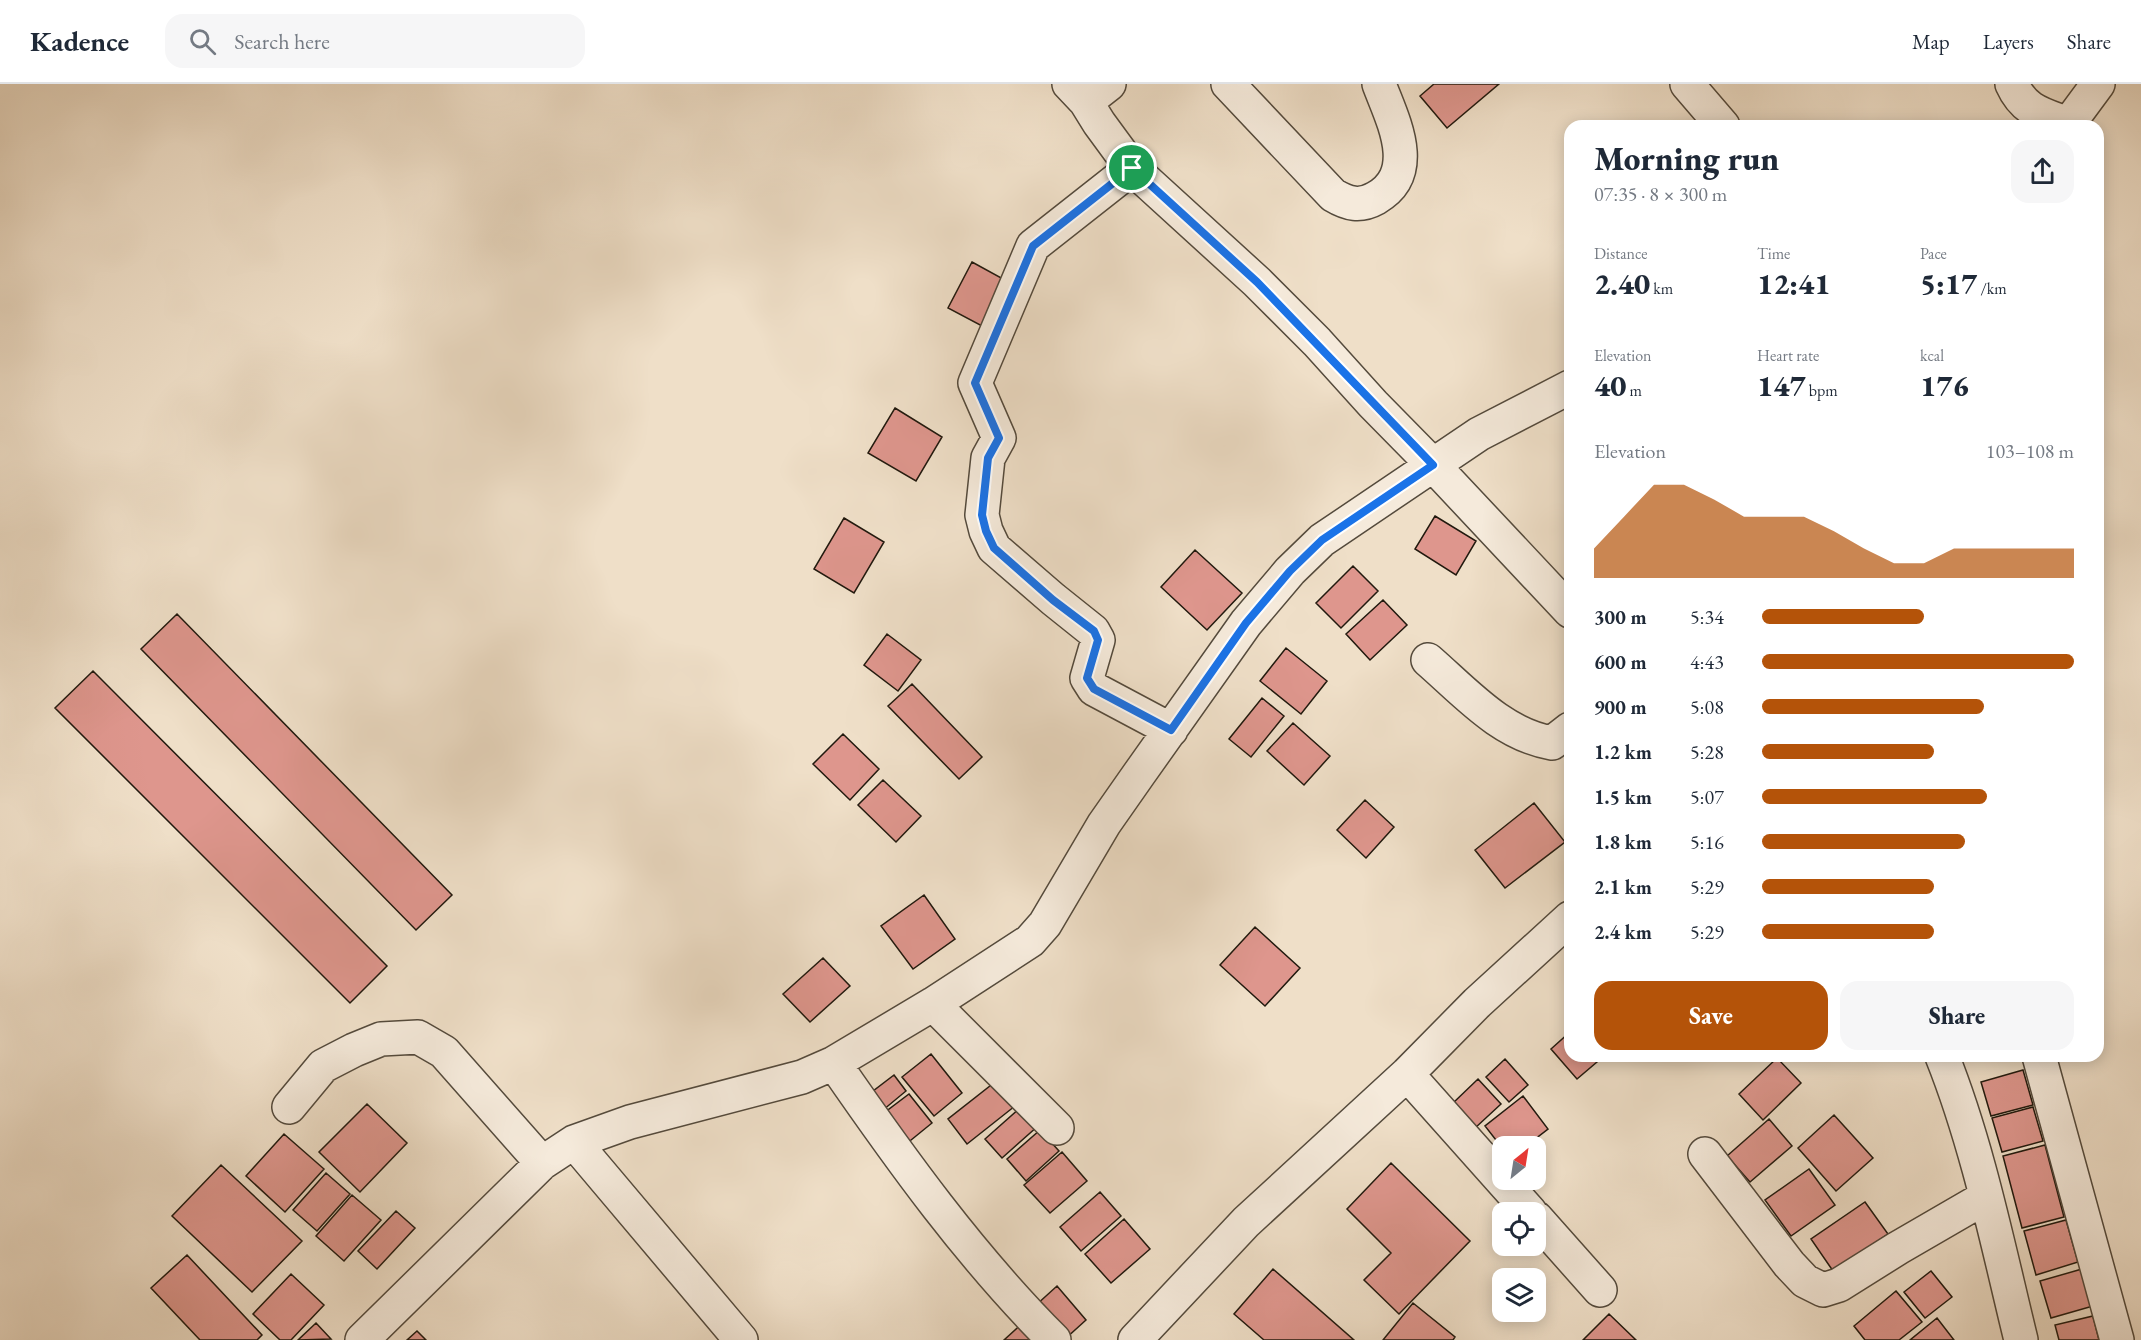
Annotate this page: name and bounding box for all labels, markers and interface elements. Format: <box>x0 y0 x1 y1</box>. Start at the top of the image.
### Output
search box <box>165 14 585 68</box>
text: Kadence <box>30 23 129 59</box>
icon: search <box>186 25 219 58</box>
text: Search here <box>234 27 330 56</box>
text: Map <box>1912 28 1950 55</box>
text: Layers <box>1983 28 2034 55</box>
text: Share <box>2067 28 2111 55</box>
text: Morning run <box>1594 137 1779 180</box>
button: share <box>2011 140 2074 203</box>
pin <box>1106 142 1157 193</box>
icon: arrive <box>1115 151 1148 184</box>
text: 07:35 · 8 × 300 m <box>1594 181 1727 207</box>
text: Distance <box>1594 243 1647 264</box>
text: Time <box>1757 243 1790 264</box>
text: Pace <box>1920 243 1947 264</box>
text: 2.40 <box>1594 264 1650 303</box>
text: 12:41 <box>1757 264 1830 303</box>
text: 5:17 <box>1920 264 1977 303</box>
text: km <box>1650 278 1673 299</box>
text: /km <box>1977 278 2007 299</box>
text: Elevation <box>1594 345 1652 366</box>
text: Heart rate <box>1757 345 1819 366</box>
text: kcal <box>1920 345 1944 366</box>
text: 40 <box>1594 366 1626 405</box>
text: 147 <box>1757 366 1806 405</box>
text: 176 <box>1920 366 1969 405</box>
text: m <box>1626 380 1642 401</box>
text: bpm <box>1806 380 1838 401</box>
text: Elevation <box>1594 438 1666 464</box>
text: 103–108 m <box>1986 438 2074 464</box>
text: 300 m <box>1594 604 1647 630</box>
text: 5:34 <box>1690 604 1724 630</box>
text: 600 m <box>1594 649 1647 675</box>
text: 4:43 <box>1690 649 1724 675</box>
text: 900 m <box>1594 694 1647 720</box>
text: 5:08 <box>1690 694 1724 720</box>
text: 1.2 km <box>1594 739 1652 765</box>
text: 5:28 <box>1690 739 1724 765</box>
text: 1.5 km <box>1594 784 1652 810</box>
text: 5:07 <box>1690 784 1724 810</box>
text: 1.8 km <box>1594 829 1652 855</box>
text: 5:16 <box>1690 829 1724 855</box>
text: 2.1 km <box>1594 874 1652 900</box>
text: 5:29 <box>1690 874 1724 900</box>
text: 2.4 km <box>1594 919 1652 945</box>
text: 5:29 <box>1690 919 1724 945</box>
button: Save <box>1594 981 1828 1050</box>
button: Share <box>1840 981 2074 1050</box>
north arrow <box>1492 1136 1546 1190</box>
map controls <box>1492 1136 1546 1322</box>
button: locate <box>1492 1202 1546 1256</box>
button: layers <box>1492 1268 1546 1322</box>

